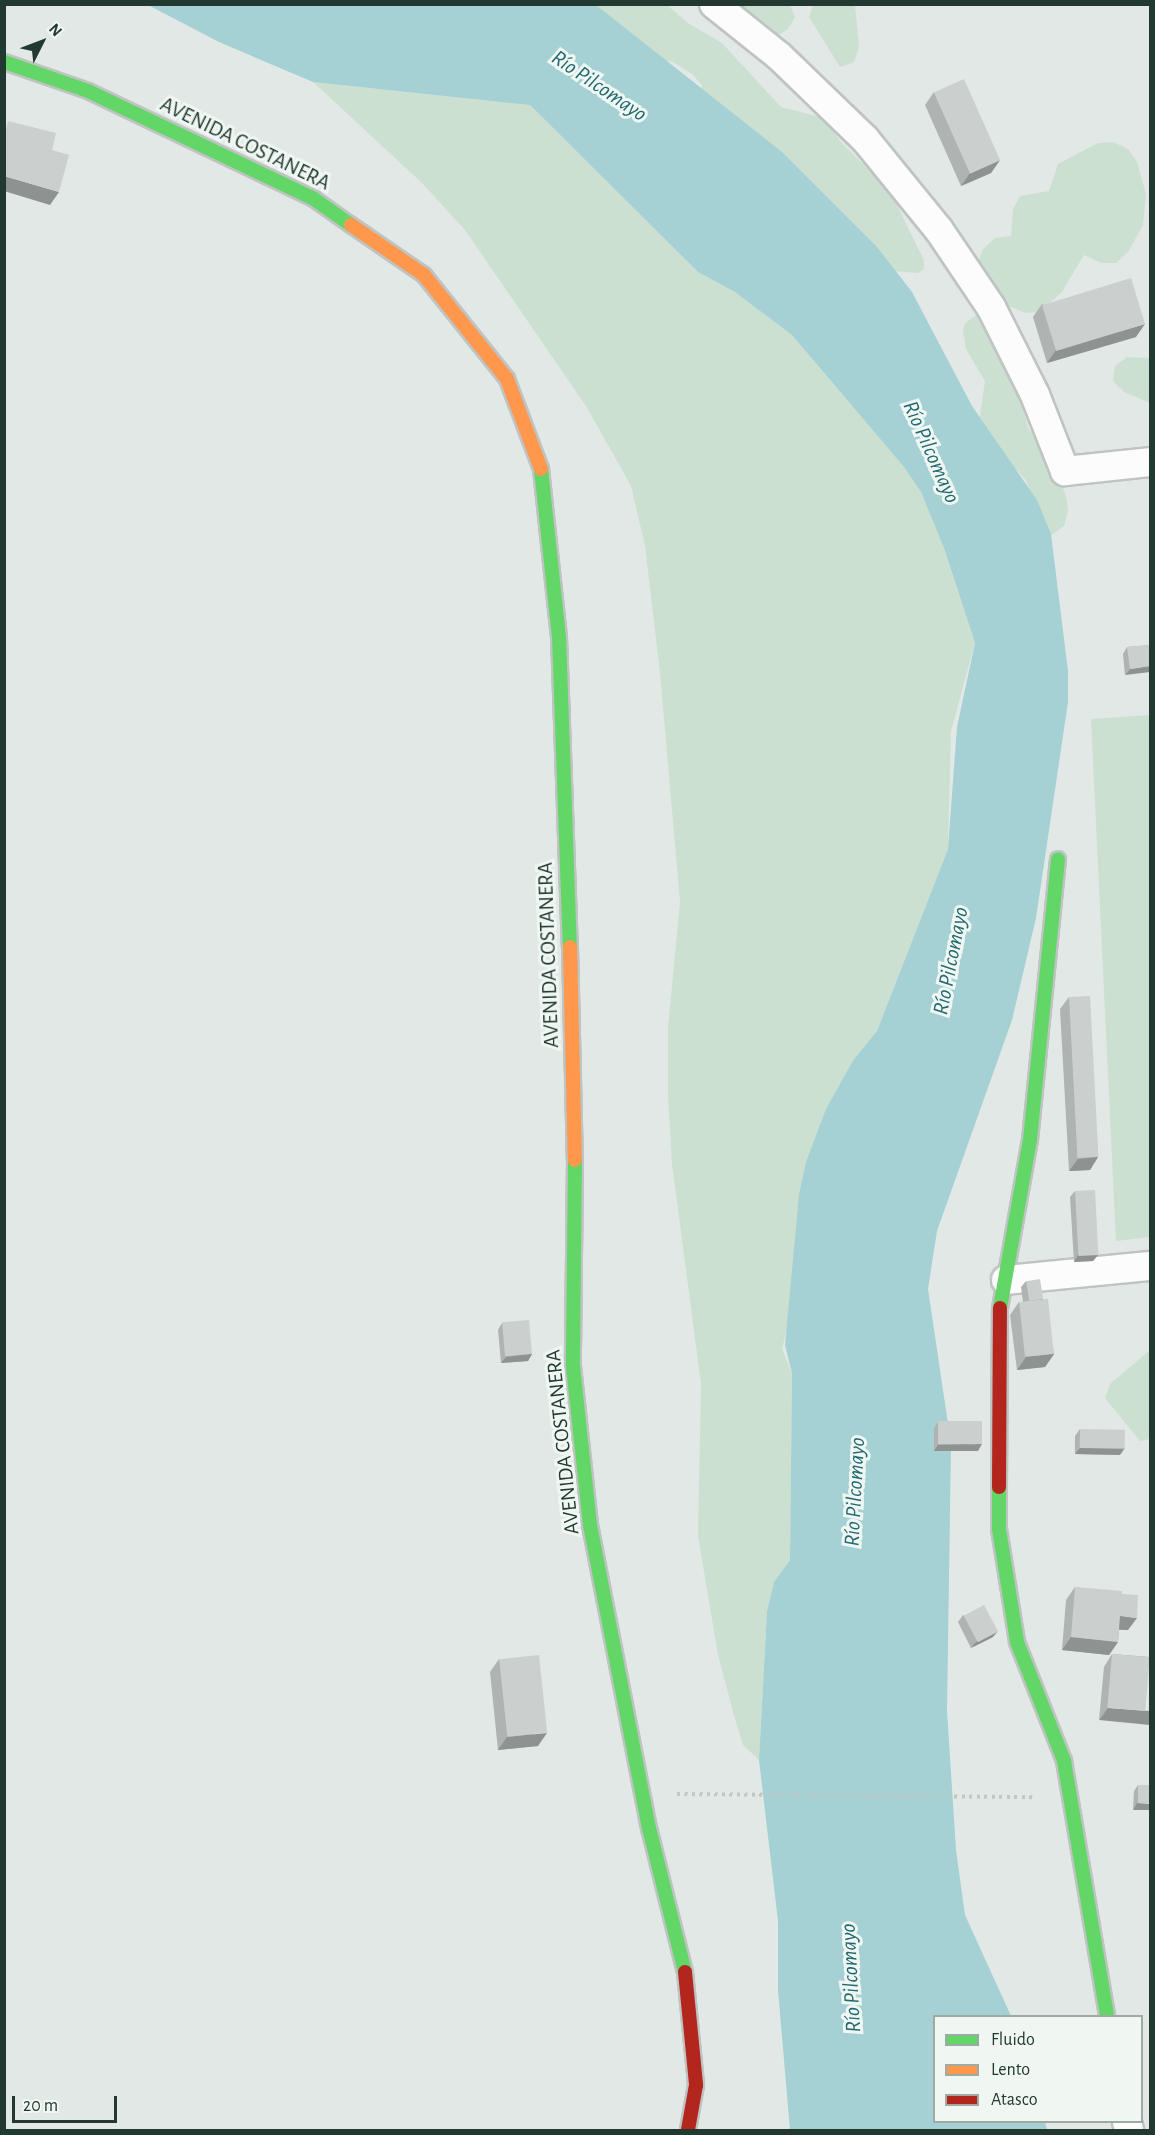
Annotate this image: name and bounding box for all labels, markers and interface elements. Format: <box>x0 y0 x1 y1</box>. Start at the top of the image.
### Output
north arrow <box>12 12 72 72</box>
text: N <box>46 20 65 39</box>
water label: Río Pilcomayo <box>546 45 652 127</box>
street label: AVENIDA COSTANERA <box>156 92 334 196</box>
water label: Río Pilcomayo <box>897 397 965 507</box>
street label: AVENIDA COSTANERA <box>533 862 565 1048</box>
water label: Río Pilcomayo <box>928 905 974 1017</box>
street label: AVENIDA COSTANERA <box>541 1348 585 1536</box>
water label: Río Pilcomayo <box>839 1437 871 1547</box>
water label: Río Pilcomayo <box>835 1923 867 2033</box>
legend <box>933 2015 1143 2123</box>
text: Fluido <box>991 2031 1035 2049</box>
text: Lento <box>991 2061 1030 2079</box>
scale bar <box>15 2084 120 2122</box>
text: Atasco <box>991 2091 1038 2109</box>
text: 20 m <box>23 2097 58 2115</box>

